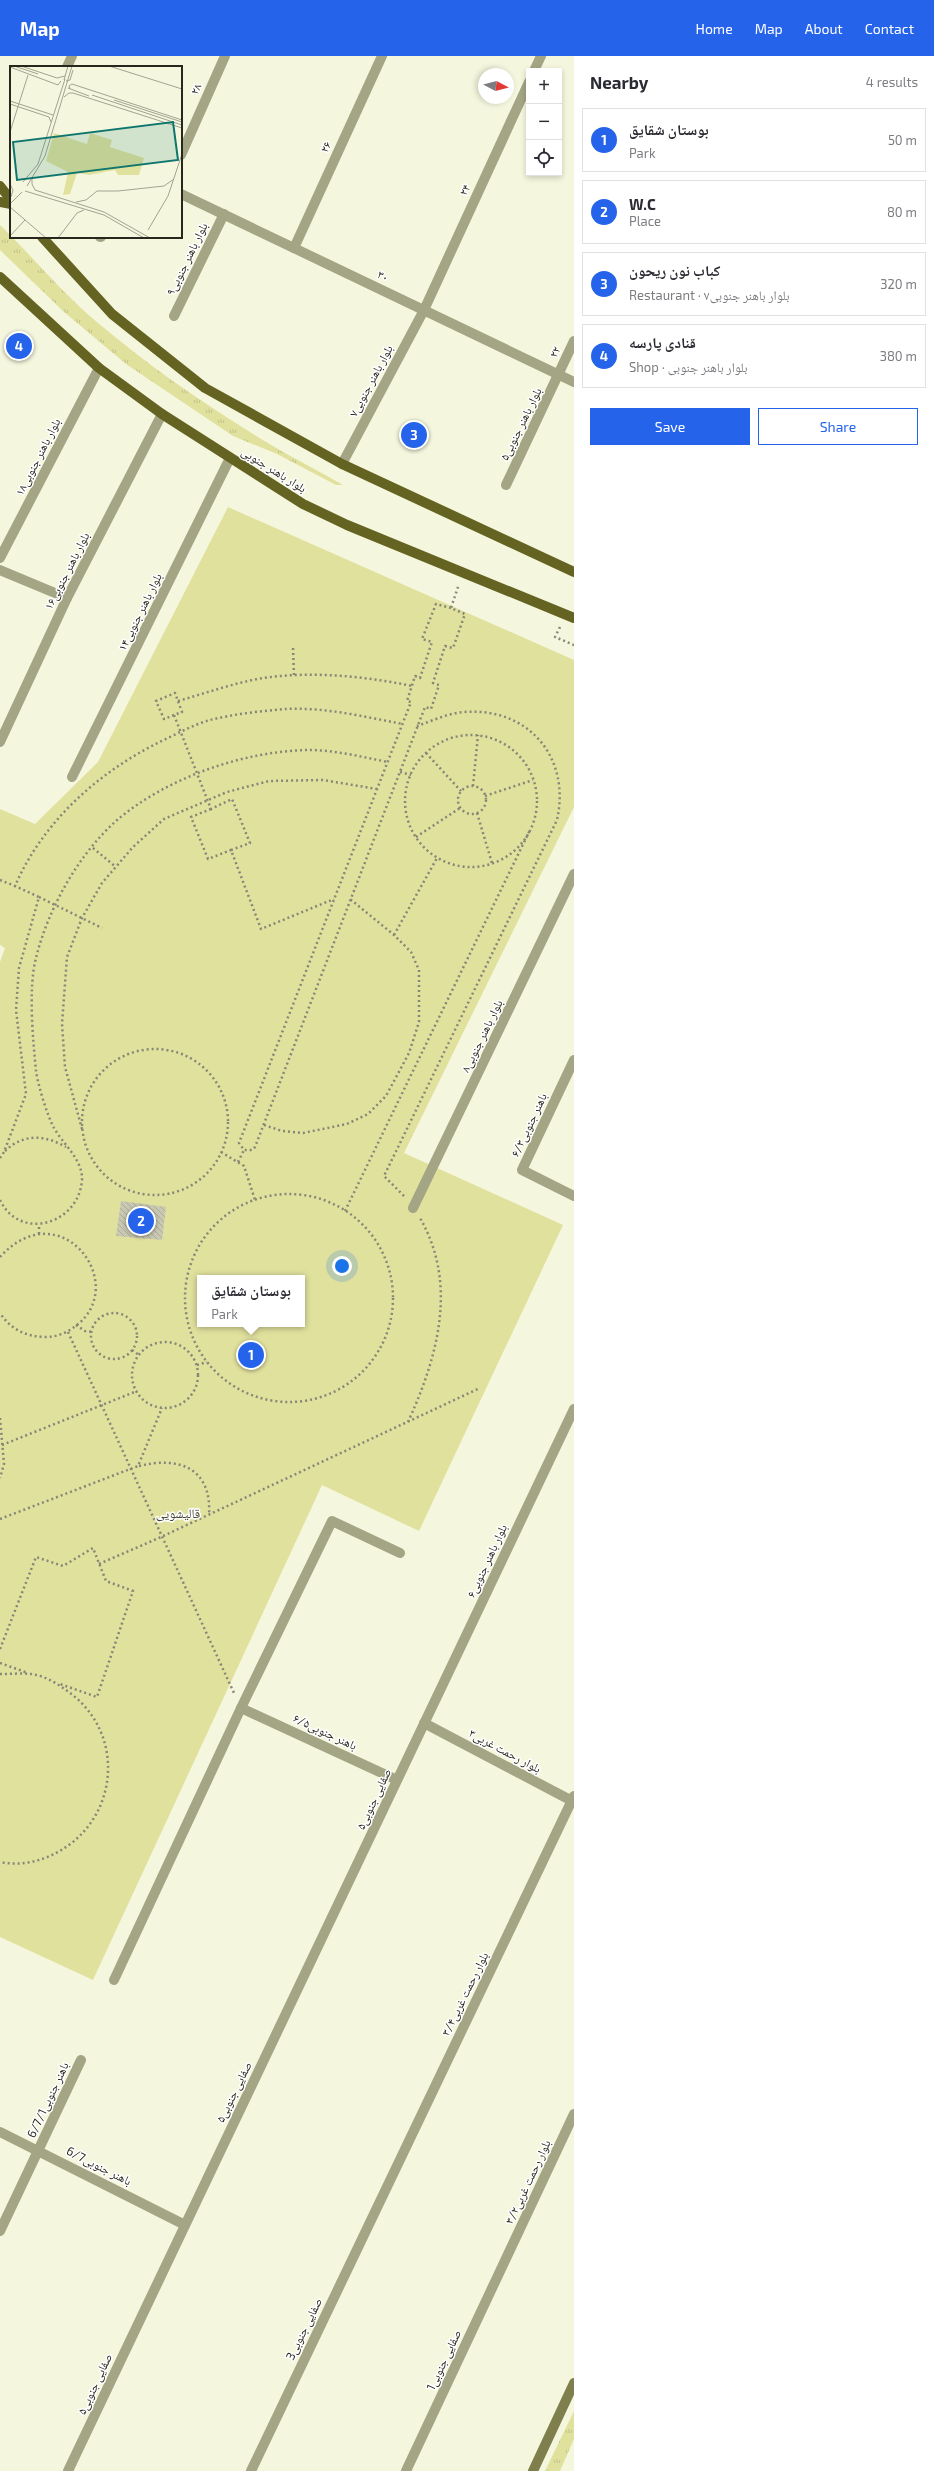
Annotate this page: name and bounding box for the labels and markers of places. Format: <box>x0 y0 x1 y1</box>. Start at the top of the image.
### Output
pin: 4 <box>6 331 32 361</box>
pin: 3 <box>401 420 427 450</box>
pin: 2 <box>128 1206 154 1236</box>
pin: 1 <box>238 1340 264 1370</box>

